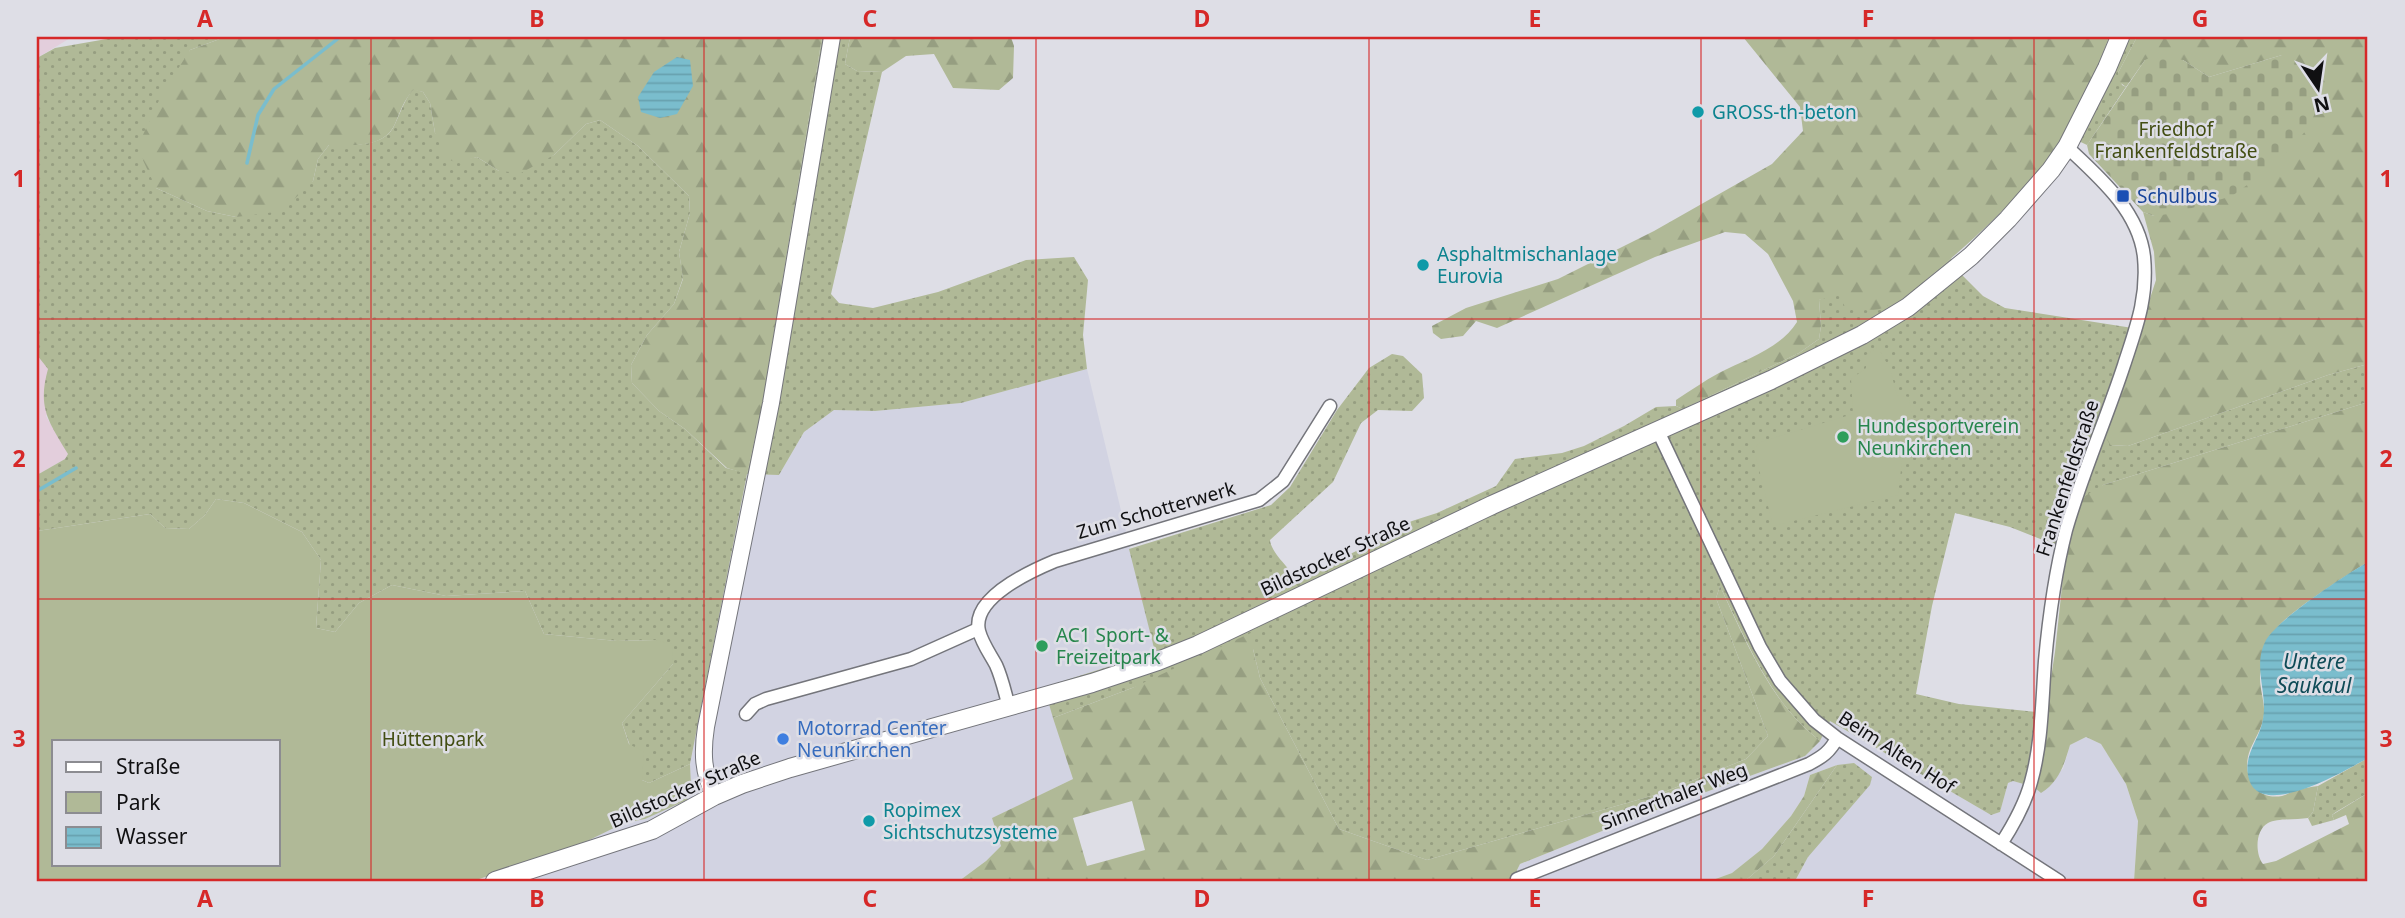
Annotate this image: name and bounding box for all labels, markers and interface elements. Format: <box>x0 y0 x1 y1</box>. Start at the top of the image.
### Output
text: A <box>197 2 213 34</box>
text: B <box>529 2 545 34</box>
text: C <box>863 2 878 34</box>
text: D <box>1194 2 1210 34</box>
text: E <box>1529 2 1541 34</box>
text: F <box>1862 2 1874 34</box>
text: G <box>2192 2 2208 34</box>
north arrow <box>2282 52 2352 122</box>
text: N <box>2311 90 2332 119</box>
place label: GROSS-th-beton <box>1712 99 1857 125</box>
marker: GROSS-th-beton <box>1690 104 1706 120</box>
park label: Friedhof Frankenfeldstraße <box>2095 116 2257 164</box>
text: 1 <box>12 162 26 194</box>
text: 1 <box>2379 162 2393 194</box>
place label: Schulbus <box>2137 183 2217 209</box>
marker: Schulbus <box>2115 188 2131 204</box>
place label: Asphaltmischanlage Eurovia <box>1437 241 1617 289</box>
marker: Asphaltmischanlage Eurovia <box>1415 257 1431 273</box>
street label: Frankenfeldstraße <box>2029 396 2105 560</box>
place label: Hundesportverein Neunkirchen <box>1857 413 2019 461</box>
marker: Hundesportverein Neunkirchen <box>1835 429 1851 445</box>
text: 2 <box>12 442 26 474</box>
text: 2 <box>2379 442 2393 474</box>
street label: Zum Schotterwerk <box>1074 475 1238 545</box>
street label: Bildstocker Straße <box>1256 510 1414 602</box>
place label: AC1 Sport- & Freizeitpark <box>1056 622 1169 670</box>
marker: AC1 Sport- & Freizeitpark <box>1034 638 1050 654</box>
water label: Untere Saukaul <box>2277 647 2352 699</box>
street label: Beim Alten Hof <box>1834 705 1962 800</box>
place label: Motorrad Center Neunkirchen <box>797 715 947 763</box>
text: 3 <box>12 722 26 754</box>
text: 3 <box>2379 722 2393 754</box>
park label: Hüttenpark <box>382 726 484 752</box>
marker: Motorrad Center Neunkirchen <box>775 731 791 747</box>
legend <box>52 740 280 866</box>
street label: Bildstocker Straße <box>606 744 764 834</box>
text: Straße <box>116 752 180 780</box>
street label: Sinnerthaler Weg <box>1597 756 1751 836</box>
text: Park <box>116 788 161 816</box>
place label: Ropimex Sichtschutzsysteme <box>883 797 1058 845</box>
marker: Ropimex Sichtschutzsysteme <box>861 813 877 829</box>
text: Wasser <box>116 822 188 850</box>
text: A <box>197 882 213 914</box>
text: B <box>529 882 545 914</box>
text: C <box>863 882 878 914</box>
text: D <box>1194 882 1210 914</box>
text: E <box>1529 882 1541 914</box>
text: F <box>1862 882 1874 914</box>
text: G <box>2192 882 2208 914</box>

